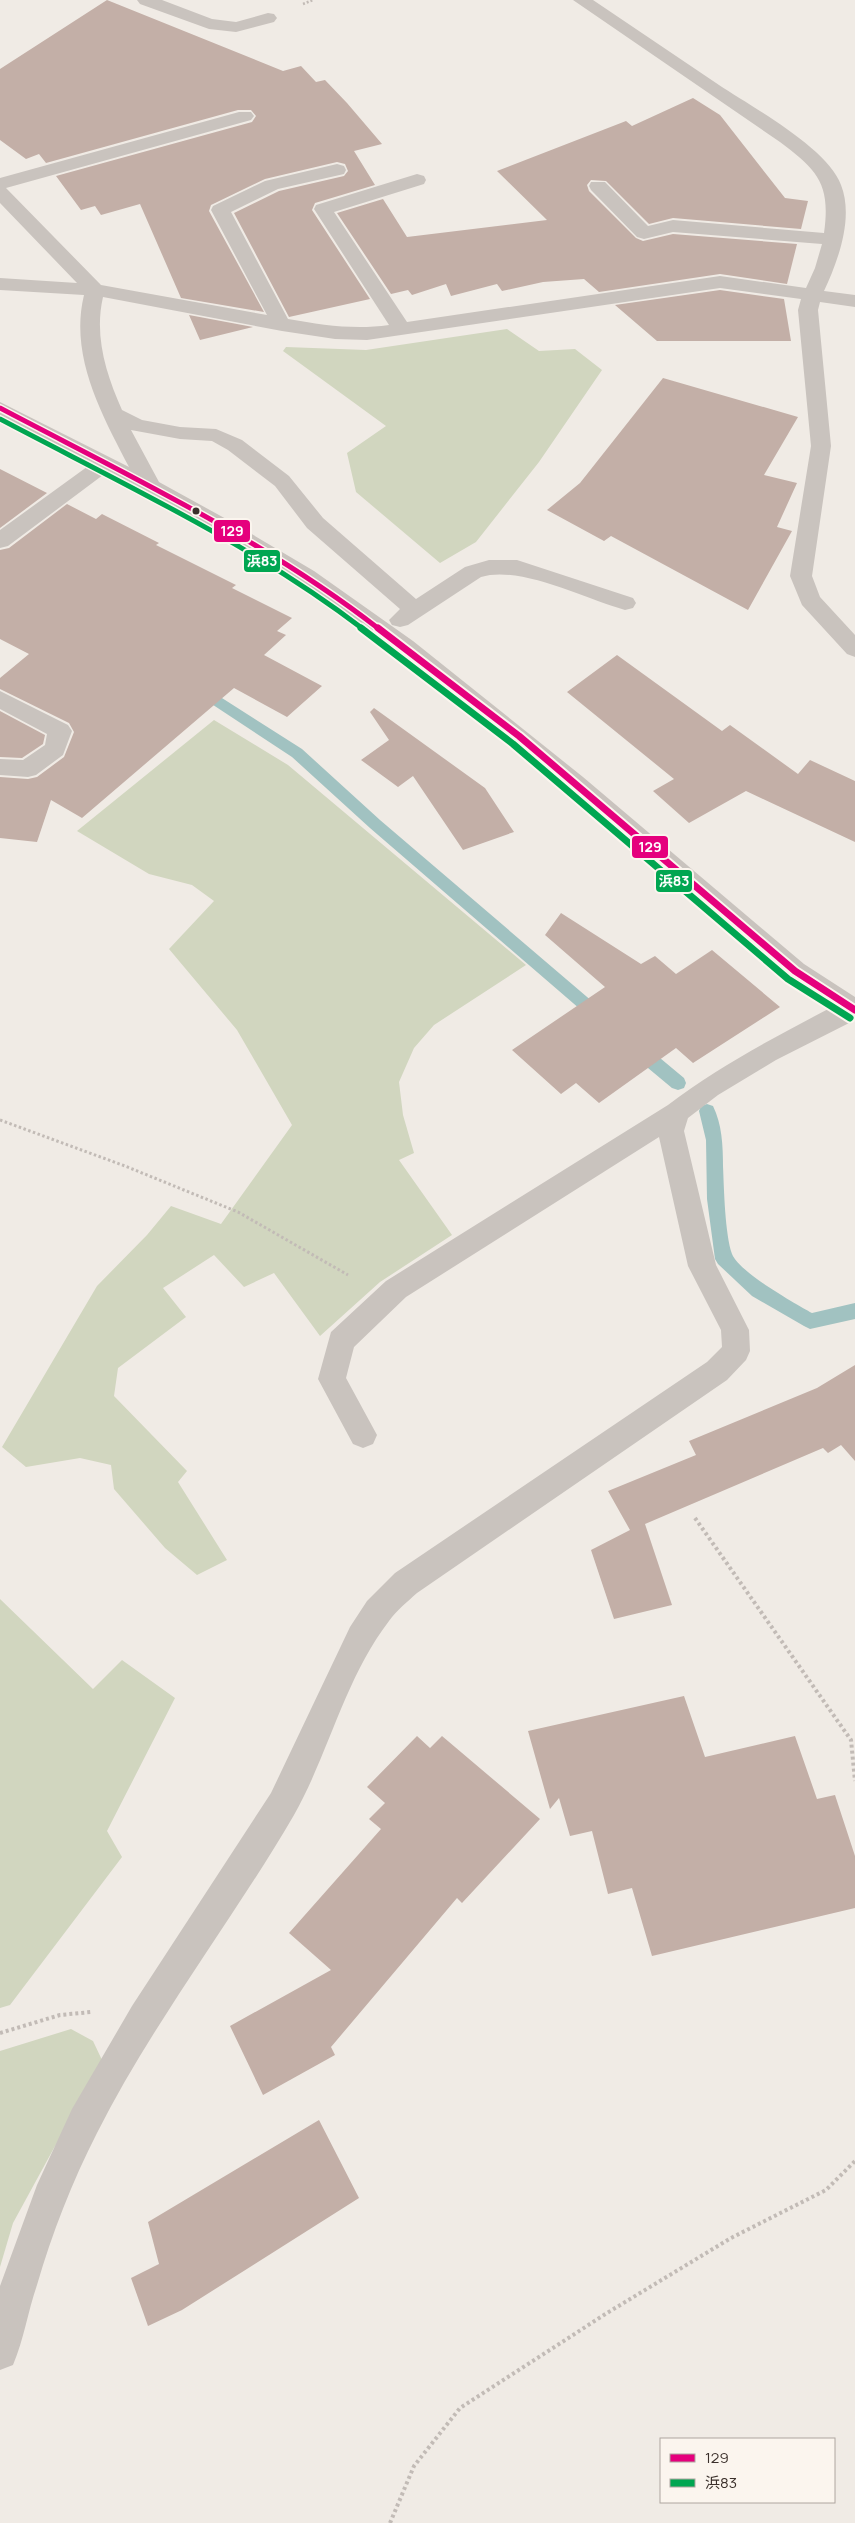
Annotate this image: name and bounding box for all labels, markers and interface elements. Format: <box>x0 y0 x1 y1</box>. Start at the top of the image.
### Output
unlabelled marker <box>191 506 201 516</box>
line badge: 129 <box>213 519 251 543</box>
text: 129 <box>220 521 244 540</box>
line badge: 浜83 <box>243 549 281 573</box>
text: 浜83 <box>247 551 277 570</box>
line badge: 129 <box>631 835 669 859</box>
text: 129 <box>638 837 662 856</box>
line badge: 浜83 <box>655 869 693 893</box>
text: 浜83 <box>659 871 689 890</box>
legend <box>660 2438 835 2503</box>
text: 129 <box>705 2447 729 2468</box>
text: 浜83 <box>705 2472 737 2493</box>

